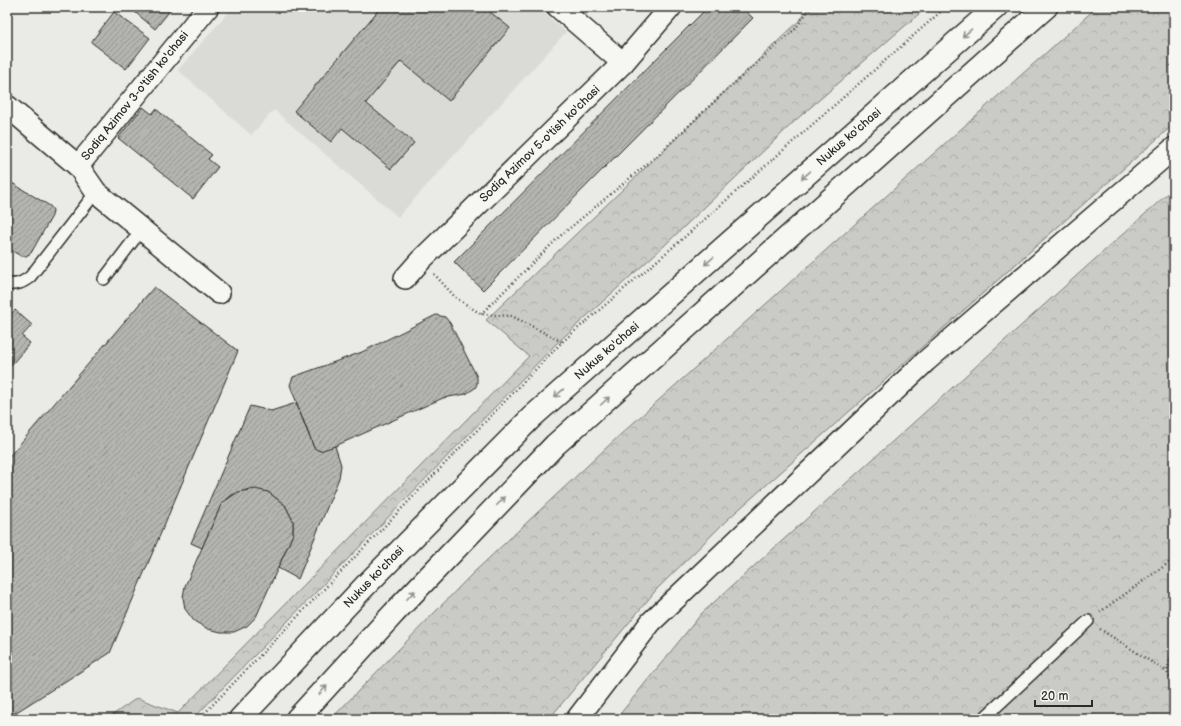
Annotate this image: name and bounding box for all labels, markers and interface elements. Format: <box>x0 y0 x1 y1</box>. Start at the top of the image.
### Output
street label: Sodiq Azimov 3-o'tish ko'chasi <box>78 28 192 164</box>
one-way arrow <box>961 28 972 37</box>
street label: Sodiq Azimov 5-o'tish ko'chasi <box>477 82 604 206</box>
street label: Nukus ko'chasi <box>814 105 885 169</box>
one-way arrow <box>801 170 812 179</box>
one-way arrow <box>704 256 714 265</box>
street label: Nukus ko'chasi <box>572 319 643 383</box>
one-way arrow <box>554 389 564 398</box>
one-way arrow <box>600 396 610 406</box>
one-way arrow <box>497 496 506 506</box>
street label: Nukus ko'chasi <box>341 543 408 611</box>
one-way arrow <box>406 590 416 600</box>
scale bar <box>1035 682 1092 708</box>
one-way arrow <box>318 685 328 695</box>
text: 20 m <box>1041 689 1068 704</box>

